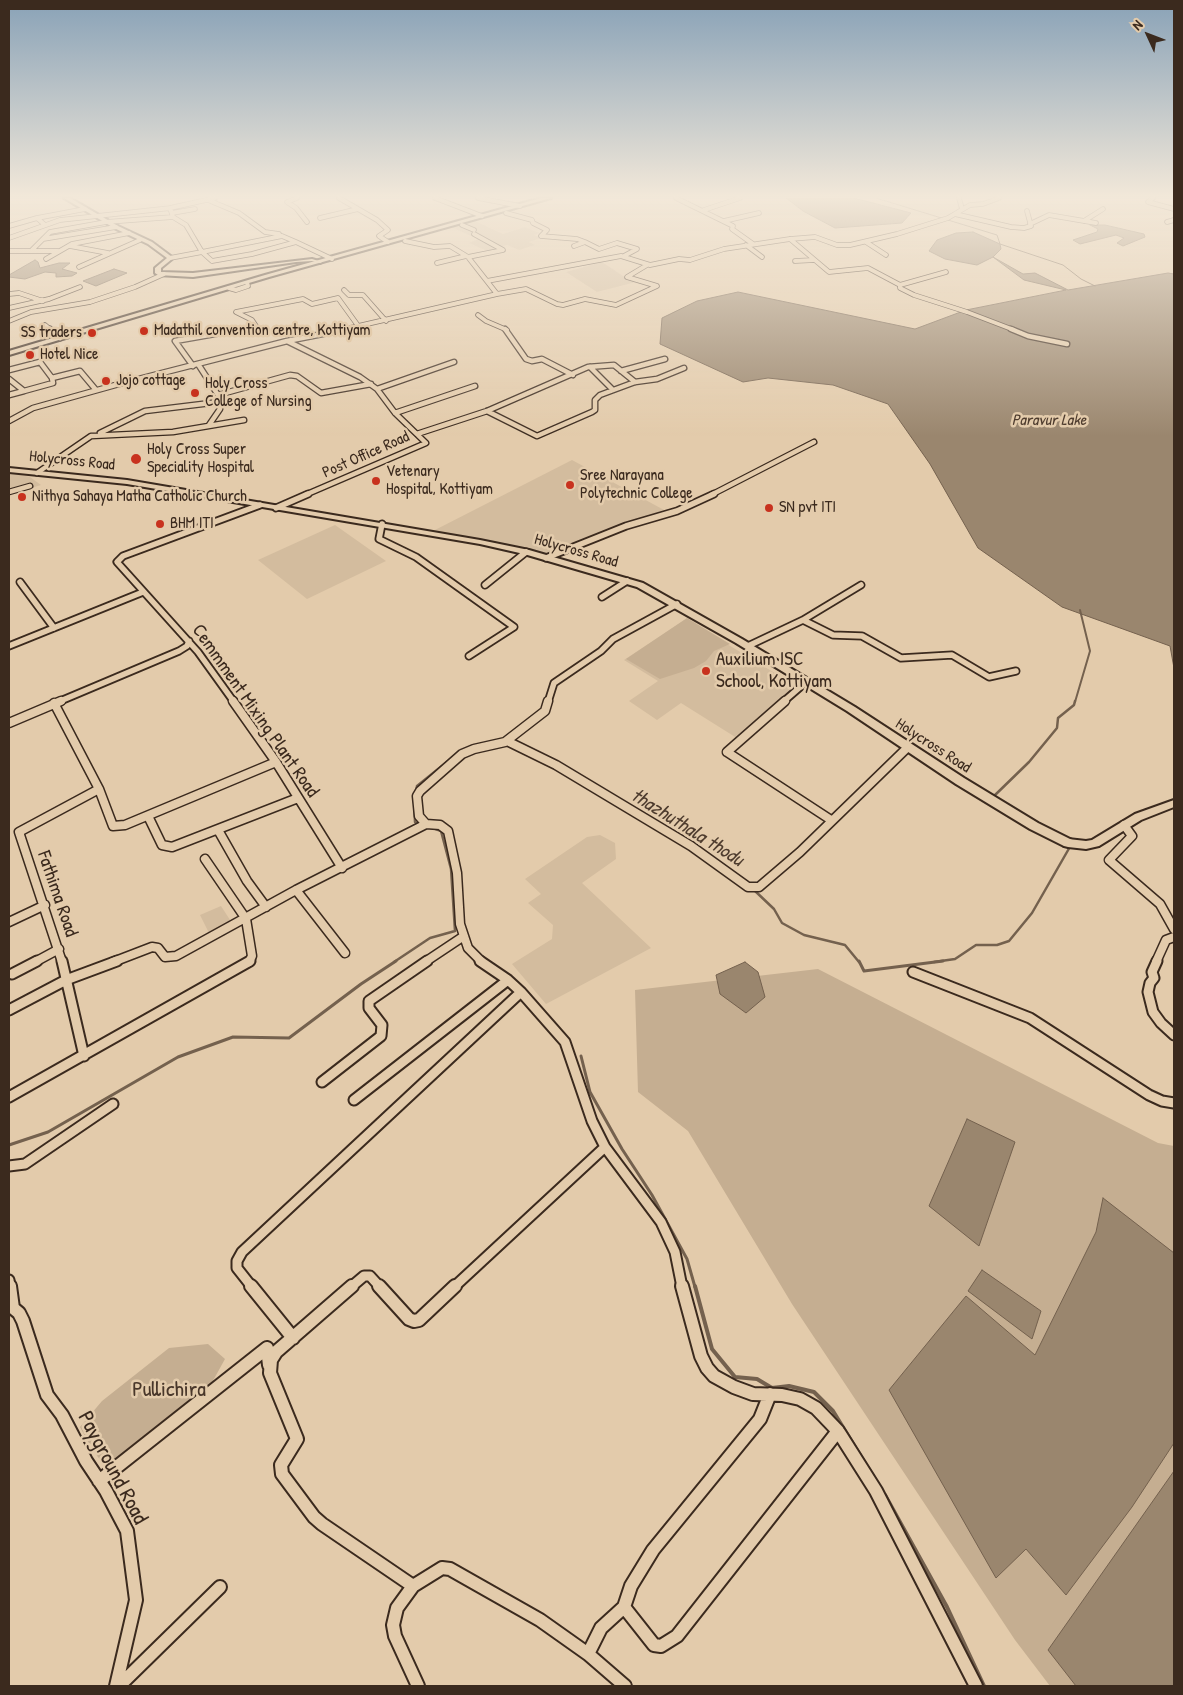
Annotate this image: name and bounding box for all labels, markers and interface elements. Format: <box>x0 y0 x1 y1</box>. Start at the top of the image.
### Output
north arrow <box>1123 10 1173 60</box>
text: N <box>1127 15 1146 34</box>
place label: Madathil convention centre, Kottiyam <box>154 321 370 341</box>
place label: SS traders <box>21 323 82 343</box>
marker: Madathil convention centre, Kottiyam <box>138 325 150 337</box>
marker: SS traders <box>86 327 98 339</box>
place label: Hotel Nice <box>40 345 98 365</box>
marker: Hotel Nice <box>24 349 36 361</box>
place label: Jojo cottage <box>116 371 186 391</box>
place label: Holy Cross College of Nursing <box>205 374 312 412</box>
marker: Jojo cottage <box>100 375 112 387</box>
marker: Holy Cross College of Nursing <box>189 387 201 399</box>
water label: Paravur Lake <box>1012 411 1086 431</box>
street label: Post Office Road <box>320 427 412 483</box>
place label: Holy Cross Super Speciality Hospital <box>147 440 254 478</box>
street label: Holycross Road <box>28 447 116 475</box>
marker: Holy Cross Super Speciality Hospital <box>129 452 143 466</box>
place label: Vetenary Hospital, Kottiyam <box>386 462 493 500</box>
place label: Sree Narayana Polytechnic College <box>580 466 693 504</box>
marker: Vetenary Hospital, Kottiyam <box>370 475 382 487</box>
marker: Sree Narayana Polytechnic College <box>564 479 576 491</box>
place label: Nithya Sahaya Matha Catholic Church <box>32 487 247 507</box>
marker: Nithya Sahaya Matha Catholic Church <box>16 491 28 503</box>
place label: SN pvt ITI <box>779 498 836 518</box>
marker: SN pvt ITI <box>763 502 775 514</box>
place label: BHM ITI <box>170 514 214 534</box>
marker: BHM ITI <box>154 518 166 530</box>
street label: Holycross Road <box>532 530 620 572</box>
street label: Cemmment Mixing Plant Road <box>187 620 323 802</box>
place label: Auxilium ISC School, Kottiyam <box>716 649 832 693</box>
marker: Auxilium ISC School, Kottiyam <box>700 665 712 677</box>
street label: Holycross Road <box>892 715 974 777</box>
water label: thazhuthala thodu <box>626 784 748 872</box>
street label: Fathima Road <box>32 848 82 940</box>
park label: Pullichira <box>132 1377 206 1403</box>
street label: Payground Road <box>71 1407 153 1529</box>

